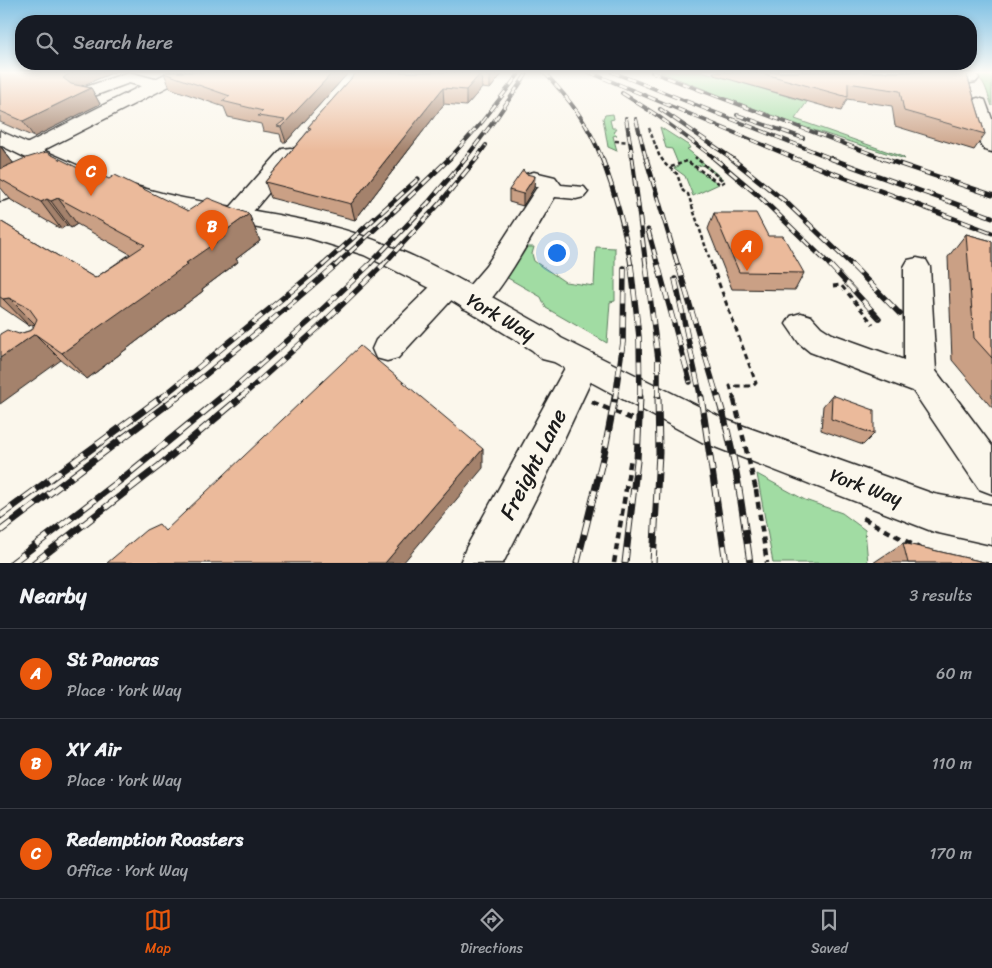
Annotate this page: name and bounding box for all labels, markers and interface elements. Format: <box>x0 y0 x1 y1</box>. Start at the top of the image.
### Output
search box <box>15 15 977 70</box>
text: Search here <box>73 26 173 59</box>
icon: search <box>33 29 61 57</box>
pin: C <box>75 155 107 196</box>
pin: B <box>196 210 228 251</box>
pin: A <box>731 230 763 271</box>
your location <box>544 240 570 266</box>
street label: York Way <box>460 284 542 350</box>
street label: Freight Lane <box>488 401 578 527</box>
street label: York Way <box>825 459 907 515</box>
text: Nearby <box>20 577 86 615</box>
text: 3 results <box>909 581 972 610</box>
text: St Pancras <box>67 643 159 676</box>
text: A <box>31 659 41 688</box>
text: 60 m <box>936 659 972 688</box>
text: Place · York Way <box>67 676 181 705</box>
text: XY Air <box>67 733 121 766</box>
text: B <box>31 749 41 778</box>
text: 110 m <box>932 749 972 778</box>
text: Place · York Way <box>67 766 181 795</box>
text: Redemption Roasters <box>67 823 243 856</box>
text: C <box>31 839 41 868</box>
text: 170 m <box>929 839 972 868</box>
text: Office · York Way <box>67 856 188 885</box>
tab: Map <box>144 906 172 961</box>
tab: Directions <box>460 906 523 961</box>
tab: Saved <box>811 906 848 961</box>

